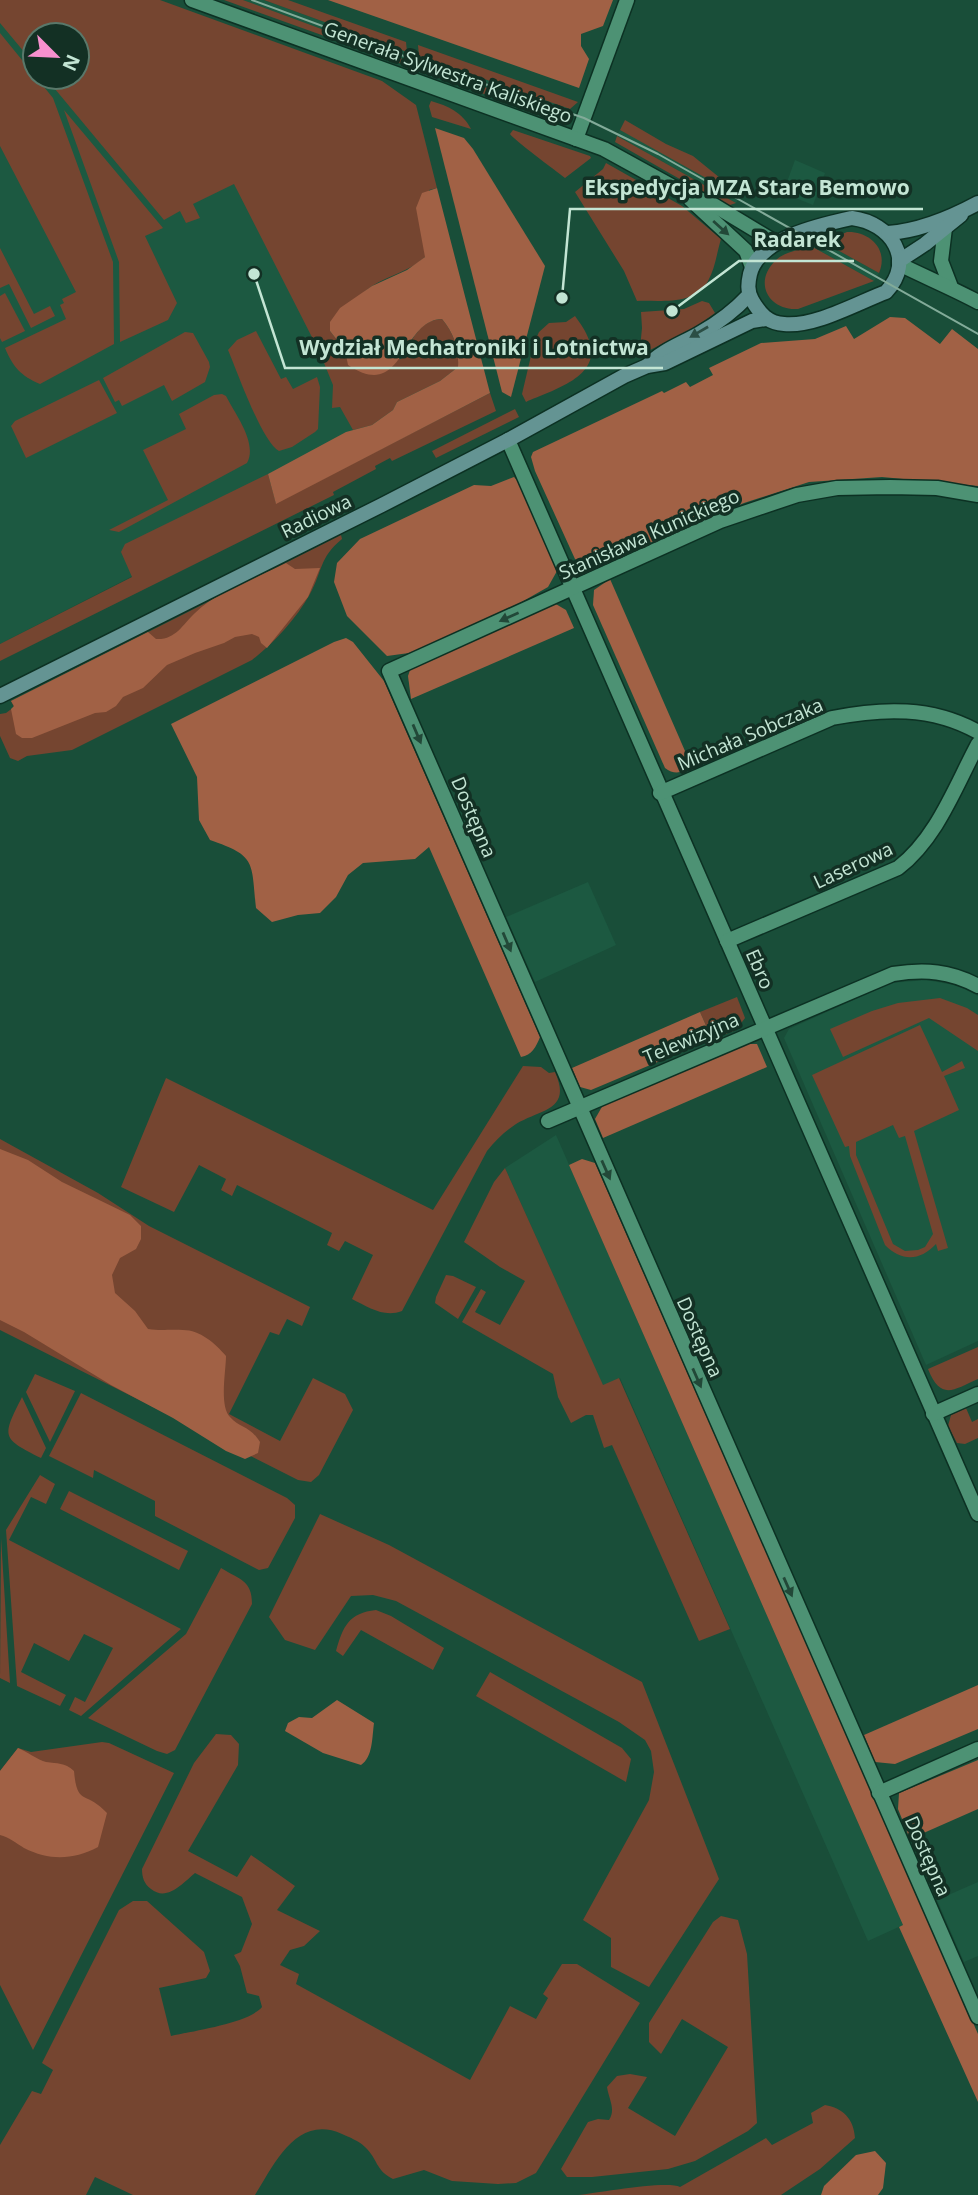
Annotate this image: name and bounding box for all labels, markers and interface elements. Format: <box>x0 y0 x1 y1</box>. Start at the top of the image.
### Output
street label: Generała Sylwestra Kaliskiego <box>320 15 576 129</box>
north arrow <box>21 21 91 91</box>
text: N <box>57 51 87 75</box>
callout: Ekspedycja MZA Stare Bemowo <box>570 167 923 209</box>
text: Ekspedycja MZA Stare Bemowo <box>584 173 910 201</box>
callout: Radarek <box>739 219 854 261</box>
one-way arrow <box>712 220 730 236</box>
text: Radarek <box>753 225 842 253</box>
callout: Wydział Mechatroniki i Lotnictwa <box>285 326 663 368</box>
one-way arrow <box>690 326 709 339</box>
text: Wydział Mechatroniki i Lotnictwa <box>299 333 649 361</box>
street label: Stanisława Kunickiego <box>555 482 743 586</box>
street label: Radiowa <box>276 488 356 544</box>
one-way arrow <box>499 611 519 623</box>
street label: Michała Sobczaka <box>673 692 827 776</box>
one-way arrow <box>411 723 422 744</box>
street label: Dostępna <box>445 773 503 861</box>
street label: Laserowa <box>809 835 897 895</box>
one-way arrow <box>502 932 513 953</box>
street label: Ebro <box>740 945 780 993</box>
street label: Telewizyjna <box>639 1006 743 1070</box>
one-way arrow <box>600 1160 612 1180</box>
street label: Dostępna <box>671 1293 729 1381</box>
one-way arrow <box>692 1368 703 1389</box>
one-way arrow <box>783 1577 794 1598</box>
street label: Dostępna <box>899 1812 957 1900</box>

